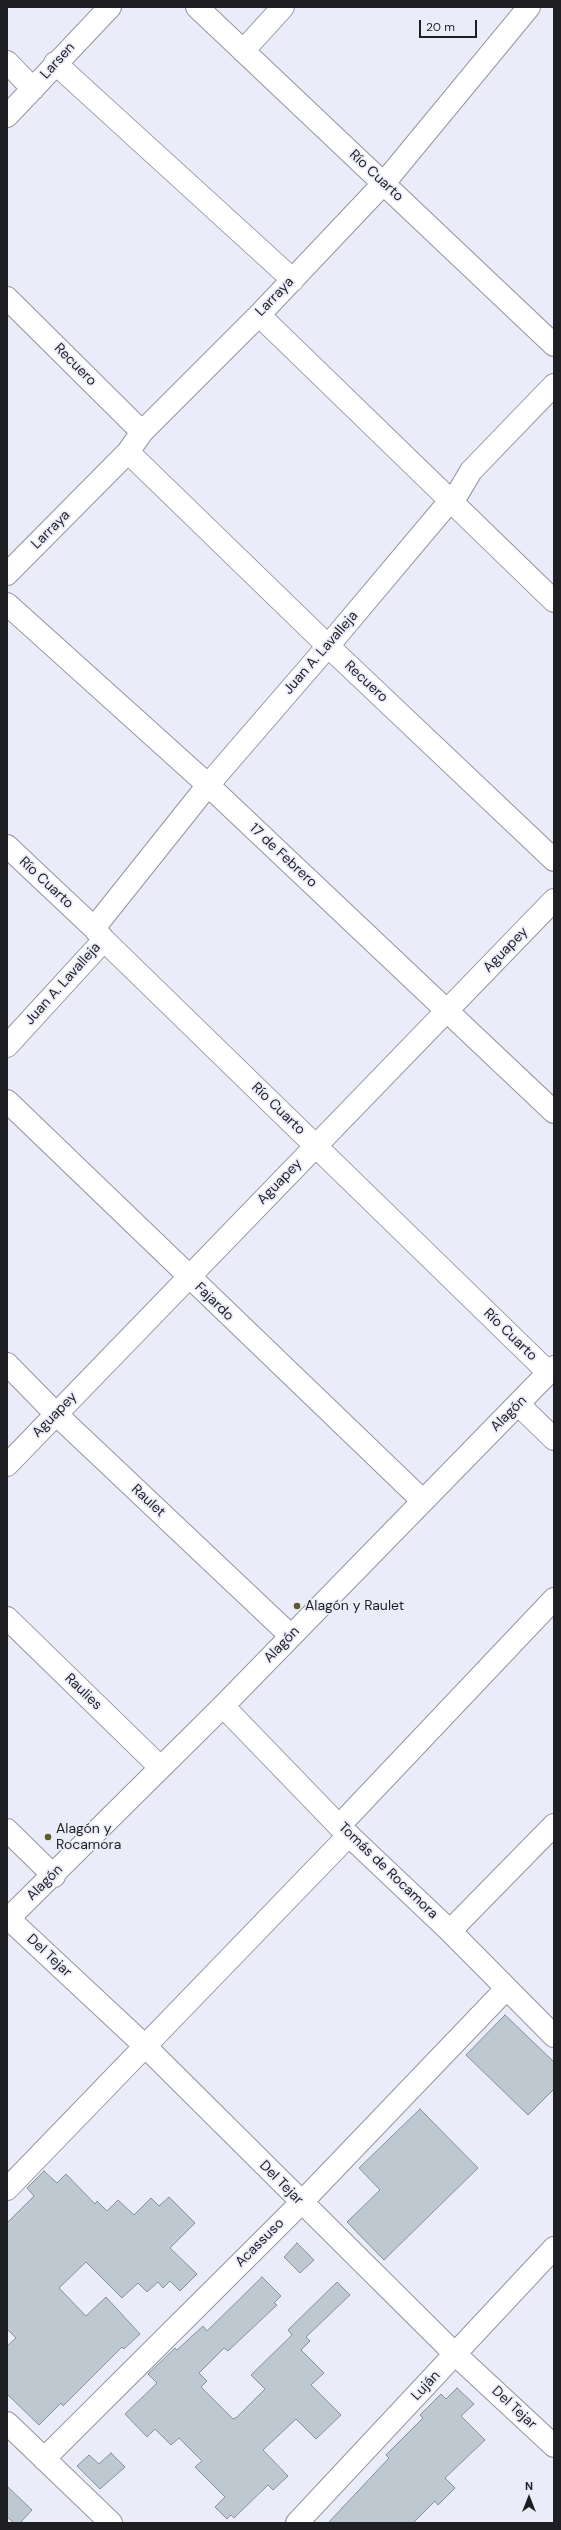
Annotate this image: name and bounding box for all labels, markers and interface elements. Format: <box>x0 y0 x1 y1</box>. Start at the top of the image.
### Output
scale bar <box>421 12 479 38</box>
text: 20 m <box>426 19 455 35</box>
street label: Larsen <box>37 39 79 83</box>
street label: Río Cuarto <box>345 147 407 205</box>
street label: Larraya <box>252 274 298 320</box>
street label: Recuero <box>50 340 100 390</box>
street label: Larraya <box>28 507 74 553</box>
street label: Juan A. Lavalleja <box>280 608 362 698</box>
street label: Recuero <box>341 658 391 706</box>
street label: 17 de Febrero <box>246 821 320 891</box>
street label: Río Cuarto <box>15 854 77 912</box>
street label: Aguapey <box>480 924 532 976</box>
street label: Juan A. Lavalleja <box>22 939 104 1029</box>
street label: Río Cuarto <box>248 1079 308 1139</box>
street label: Aguapey <box>254 1156 306 1208</box>
street label: Fajardo <box>191 1279 237 1325</box>
street label: Río Cuarto <box>480 1305 540 1365</box>
street label: Aguapey <box>29 1389 81 1441</box>
street label: Alagón <box>488 1393 530 1435</box>
street label: Raulet <box>128 1481 168 1521</box>
place label: Alagón y Raulet <box>305 1598 404 1614</box>
marker: Alagón y Raulet <box>292 1601 302 1611</box>
street label: Alagón <box>261 1623 303 1667</box>
street label: Raulies <box>61 1670 105 1714</box>
street label: Tomás de Rocamora <box>335 1819 441 1923</box>
place label: Alagón y Rocamora <box>56 1821 121 1854</box>
marker: Alagón y Rocamora <box>43 1832 53 1842</box>
street label: Alagón <box>24 1862 66 1904</box>
street label: Del Tejar <box>23 1931 75 1981</box>
street label: Del Tejar <box>256 2158 306 2208</box>
street label: Acassuso <box>232 2215 288 2271</box>
street label: Luján <box>408 2368 444 2404</box>
street label: Del Tejar <box>488 2383 540 2433</box>
north arrow <box>509 2478 549 2518</box>
text: N <box>525 2479 533 2493</box>

